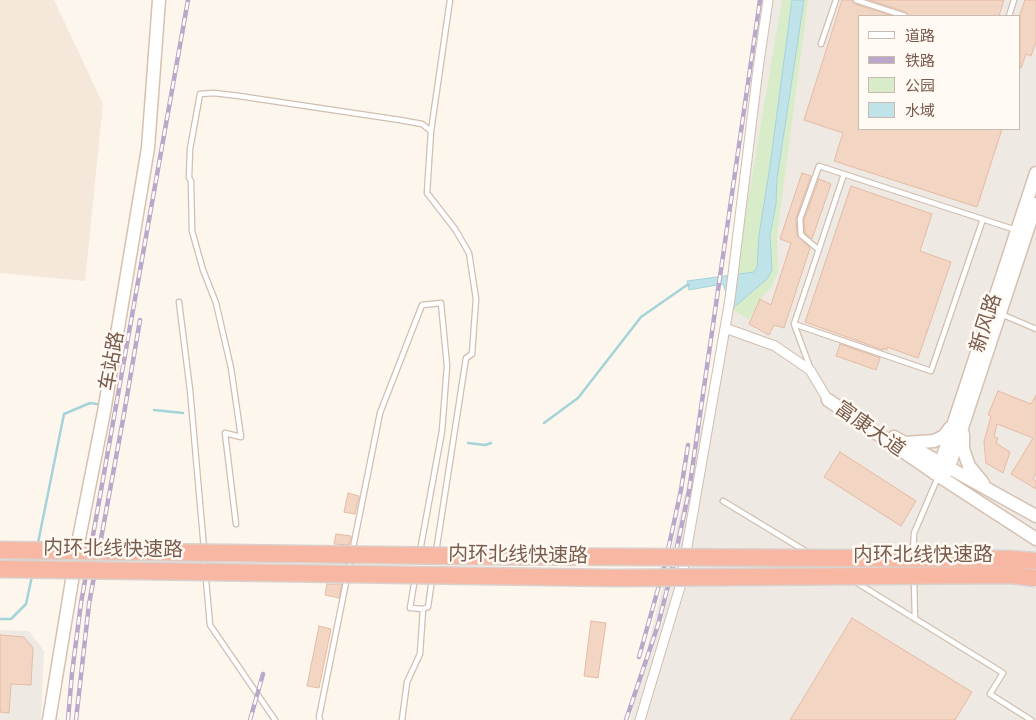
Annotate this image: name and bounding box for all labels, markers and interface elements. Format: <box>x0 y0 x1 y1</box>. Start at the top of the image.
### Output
legend <box>858 15 1021 130</box>
text: 道路 <box>905 29 935 44</box>
text: 铁路 <box>905 54 935 69</box>
text: 公园 <box>905 79 935 94</box>
text: 水域 <box>905 104 935 119</box>
street label: 新风路 <box>965 291 1007 355</box>
street label: 车站路 <box>95 329 129 393</box>
street label: 富康大道 <box>830 396 910 462</box>
street label: 内环北线快速路 <box>43 536 183 562</box>
street label: 内环北线快速路 <box>448 542 588 568</box>
street label: 内环北线快速路 <box>853 543 993 567</box>

